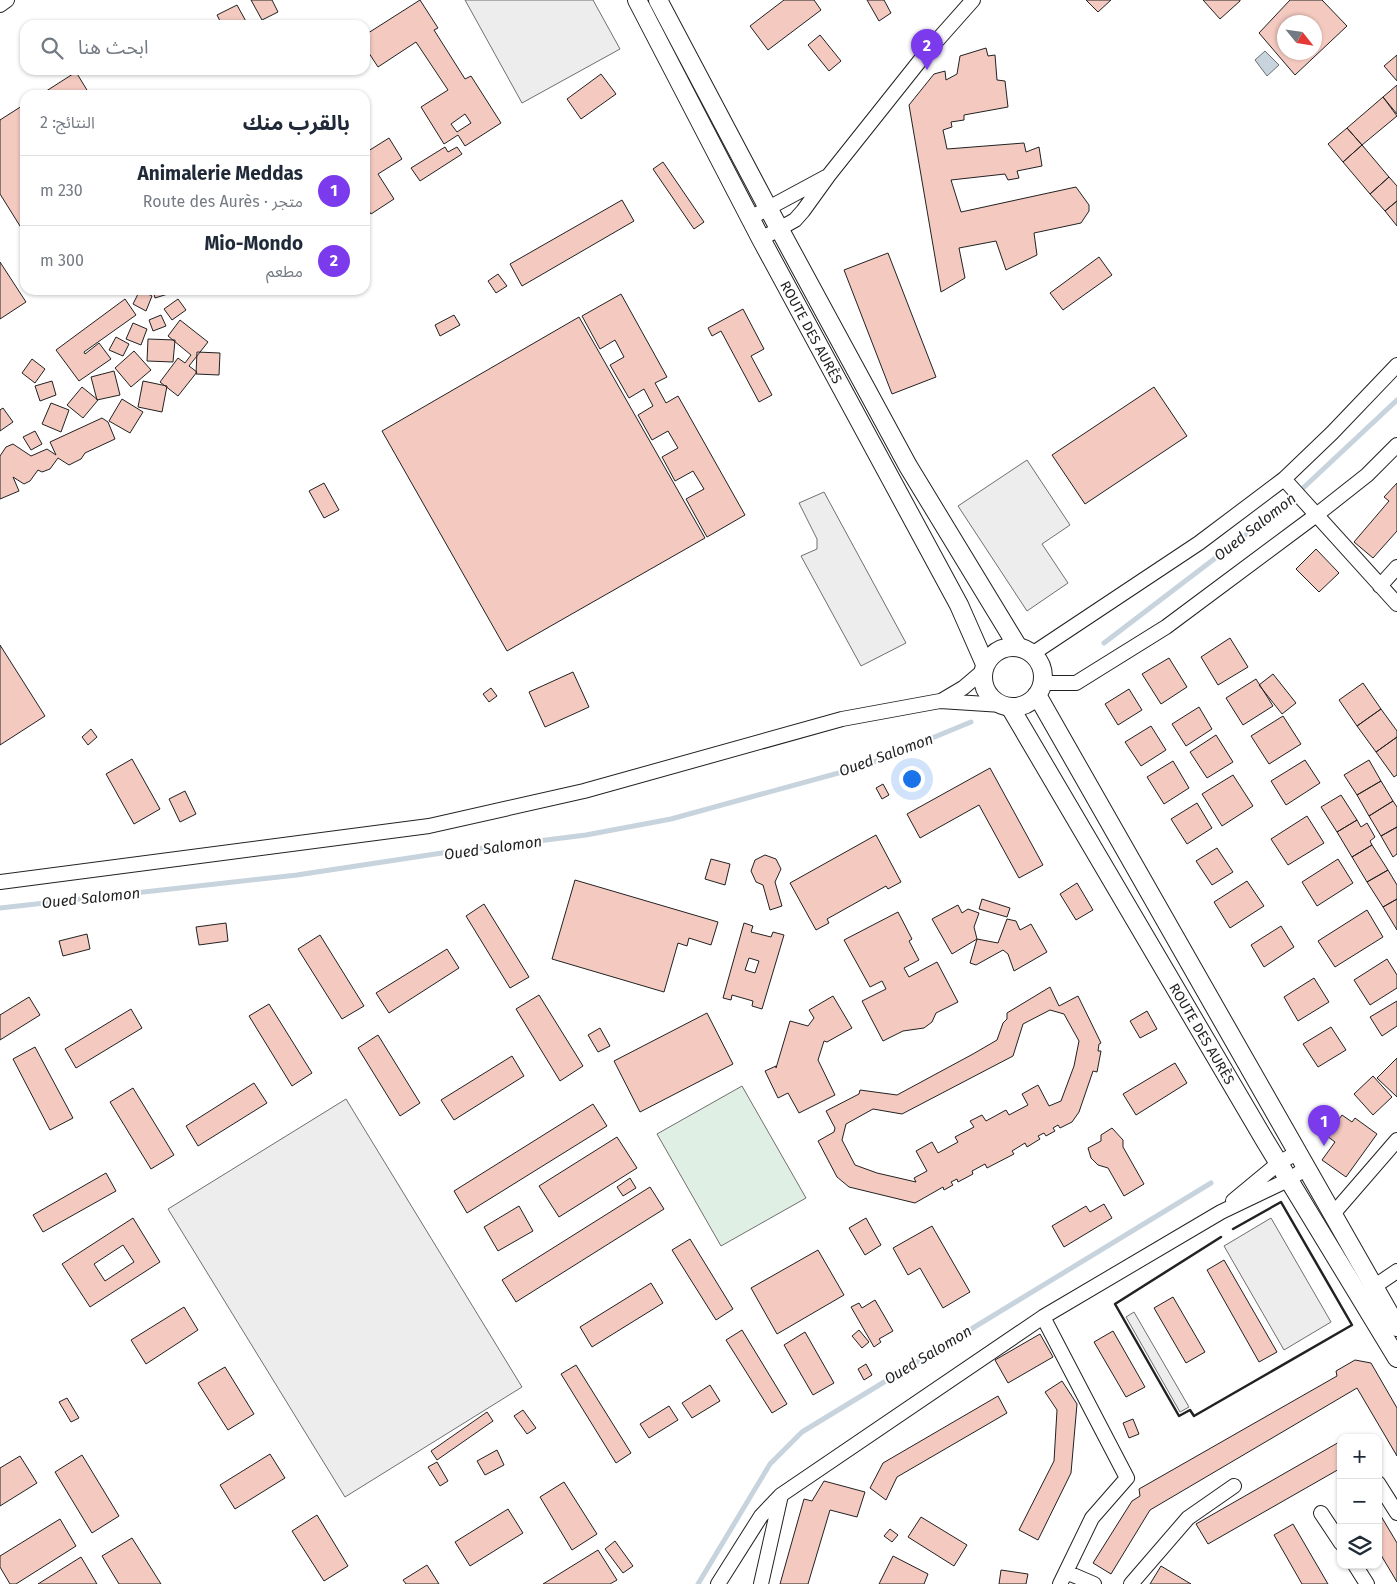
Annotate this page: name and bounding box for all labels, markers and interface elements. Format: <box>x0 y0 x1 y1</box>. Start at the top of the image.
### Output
north arrow <box>1277 15 1322 60</box>
search box <box>20 20 370 75</box>
pin: 2 <box>911 29 943 70</box>
icon: search <box>38 34 66 62</box>
text: ابحث هنا <box>78 36 149 59</box>
text: بالقرب منك <box>243 110 350 136</box>
text: النتائج: 2 <box>40 113 95 132</box>
text: Animalerie Meddas <box>138 162 303 185</box>
text: 230 m <box>40 181 83 200</box>
text: 1 <box>330 181 338 200</box>
text: متجر · Route des Aurès <box>143 192 303 211</box>
text: Mio-Mondo <box>204 232 303 255</box>
text: 300 m <box>40 251 84 270</box>
text: 2 <box>330 251 338 270</box>
text: مطعم <box>266 262 303 281</box>
street label: ROUTE DES AURÈS <box>776 278 846 387</box>
water label: Oued Salomon <box>1210 489 1300 565</box>
water label: Oued Salomon <box>836 730 936 780</box>
your location <box>899 766 925 792</box>
water label: Oued Salomon <box>443 832 543 864</box>
water label: Oued Salomon <box>41 884 141 912</box>
street label: ROUTE DES AURÈS <box>1165 980 1238 1088</box>
pin: 1 <box>1308 1105 1340 1146</box>
water label: Oued Salomon <box>881 1322 975 1388</box>
map controls <box>1337 1434 1382 1569</box>
button: + <box>1337 1434 1382 1479</box>
button: − <box>1337 1479 1382 1524</box>
button: layers <box>1337 1524 1382 1569</box>

